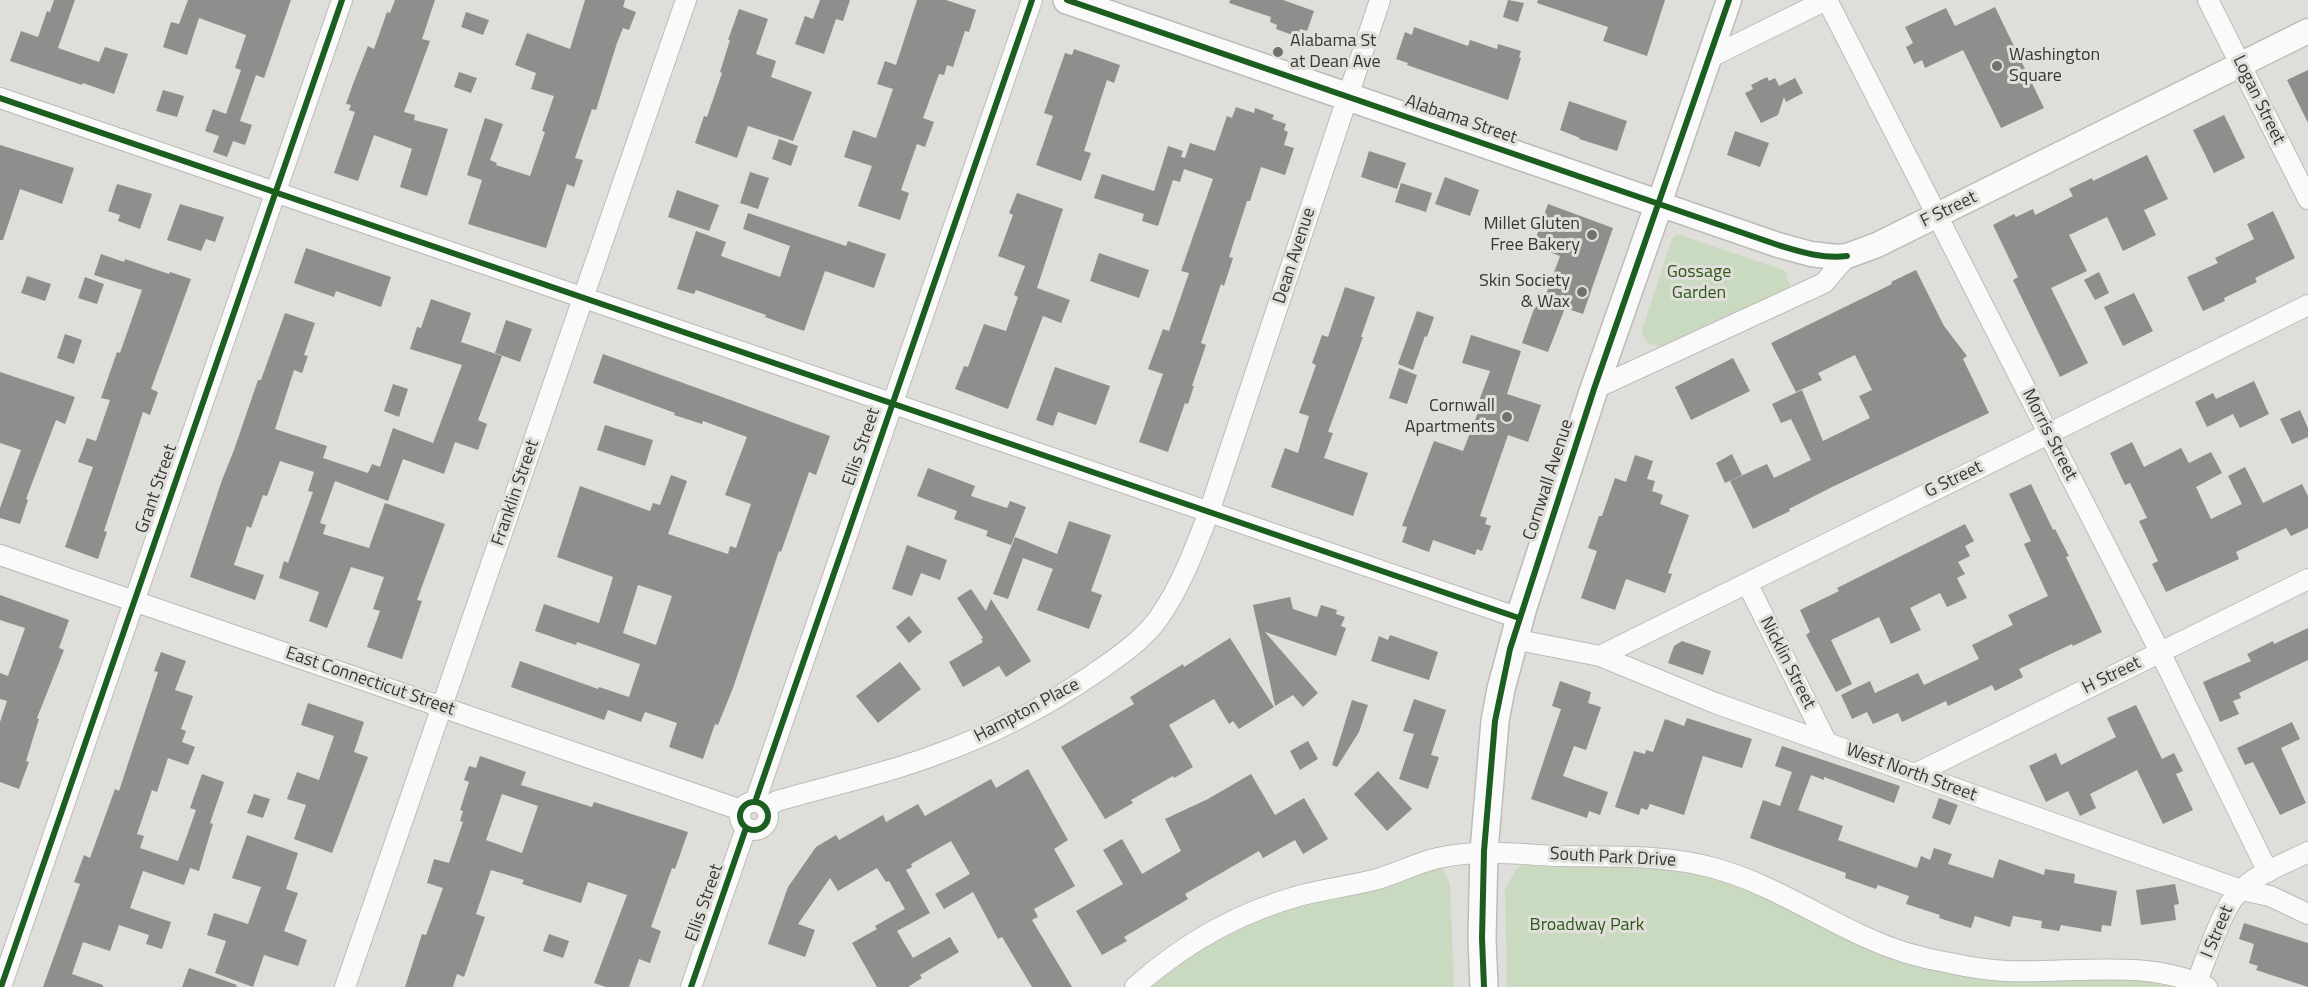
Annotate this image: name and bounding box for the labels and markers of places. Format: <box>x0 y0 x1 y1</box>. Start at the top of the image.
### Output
place label: Alabama St at Dean Ave <box>1290 31 1381 74</box>
marker: Alabama St at Dean Ave <box>1271 45 1285 59</box>
place label: Washington Square <box>2009 45 2100 88</box>
marker: Washington Square <box>1990 59 2004 73</box>
place label: Millet Gluten Free Bakery <box>1483 214 1580 256</box>
marker: Millet Gluten Free Bakery <box>1585 228 1599 242</box>
place label: Skin Society & Wax <box>1479 271 1570 314</box>
marker: Skin Society & Wax <box>1575 285 1589 299</box>
place label: Cornwall Apartments <box>1405 396 1495 438</box>
marker: Cornwall Apartments <box>1500 410 1514 424</box>

